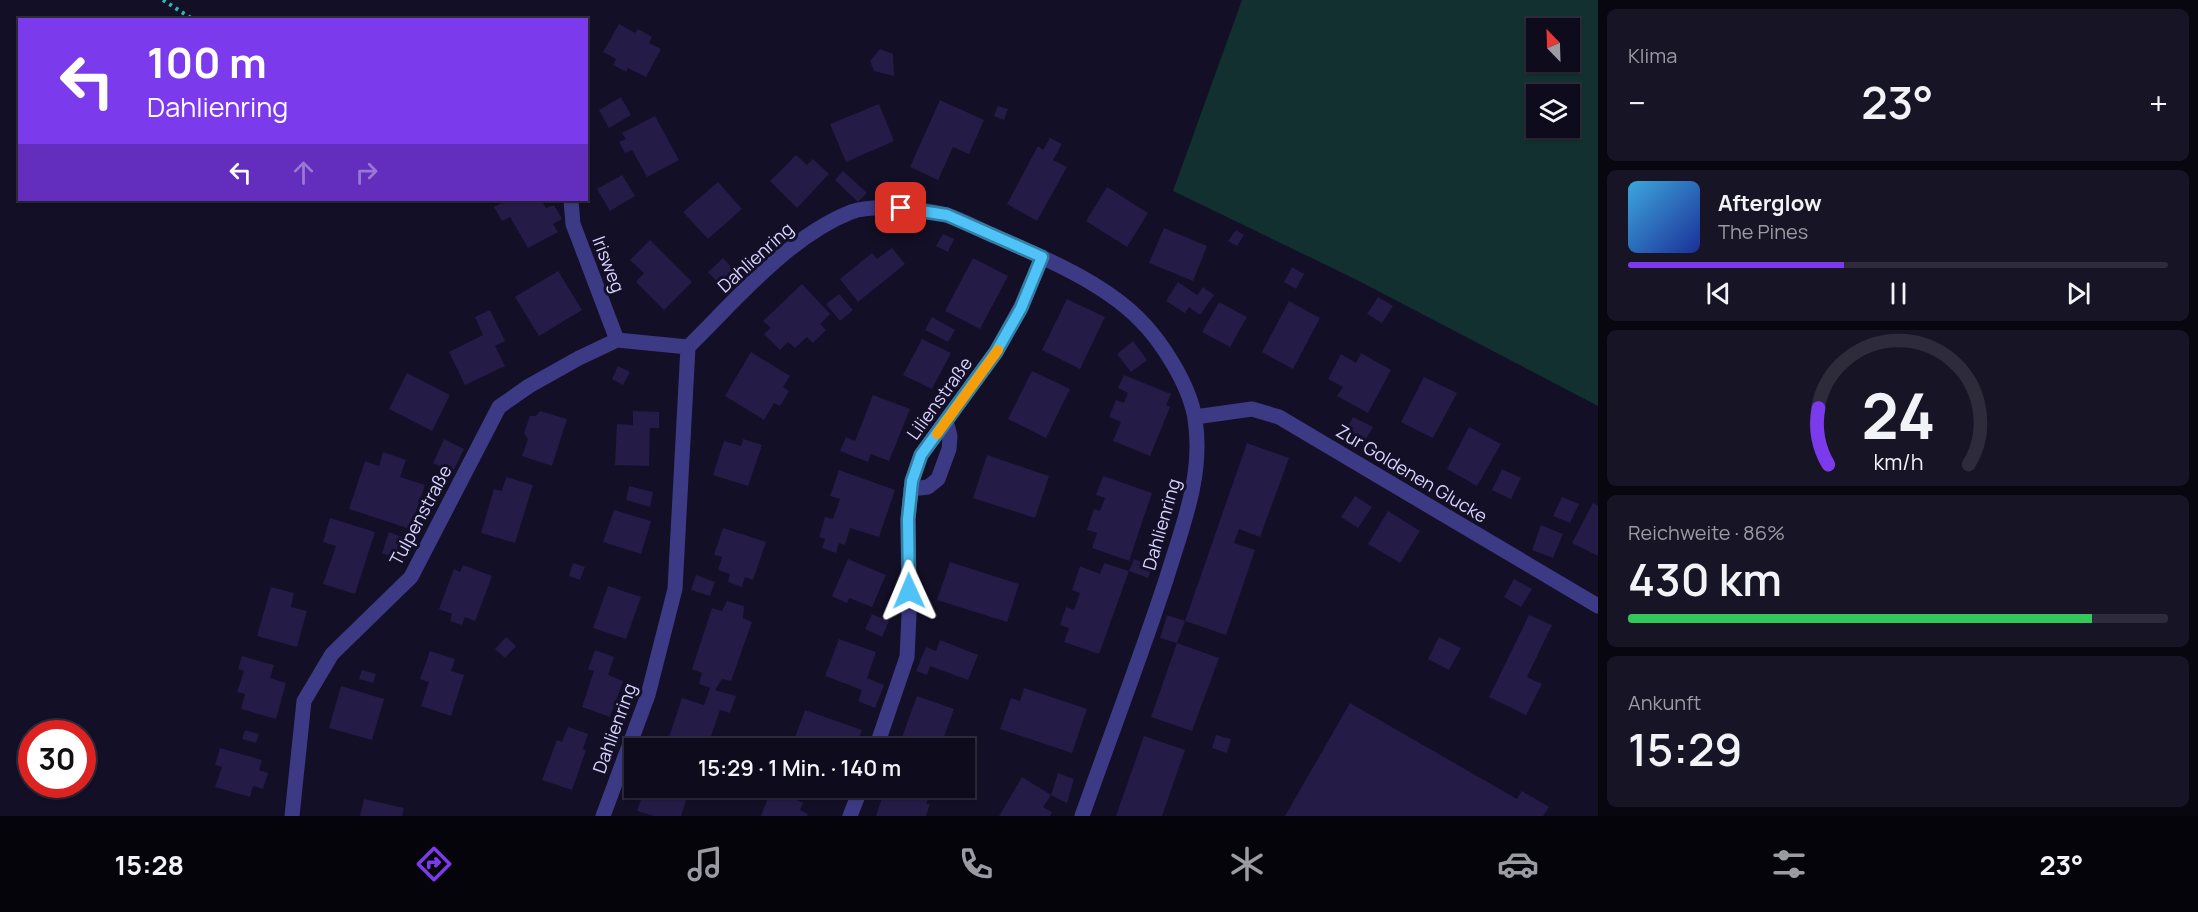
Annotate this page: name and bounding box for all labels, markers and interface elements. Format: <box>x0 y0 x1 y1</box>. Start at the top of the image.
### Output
north arrow <box>1526 18 1580 72</box>
map controls <box>1526 18 1580 138</box>
text: 100 m <box>147 33 267 91</box>
icon: left <box>48 42 126 120</box>
text: Klima <box>1628 42 1677 69</box>
text: 23° <box>1861 71 1934 133</box>
text: − <box>1628 80 1646 125</box>
text: + <box>2149 80 2168 125</box>
button: layers <box>1526 84 1580 138</box>
text: Dahlienring <box>147 88 288 125</box>
icon: left <box>224 156 257 189</box>
icon: ahead <box>287 156 320 189</box>
icon: right <box>350 156 383 189</box>
pin <box>875 182 926 233</box>
text: Afterglow <box>1718 188 1822 218</box>
icon: arrive <box>884 191 917 224</box>
street label: Dahlienring <box>712 217 798 297</box>
text: The Pines <box>1718 218 1808 245</box>
street label: Irisweg <box>587 232 631 296</box>
icon: previous <box>1702 277 1735 310</box>
icon: pause <box>1882 277 1915 310</box>
icon: next <box>2062 277 2095 310</box>
street label: Lilienstraße <box>901 352 977 444</box>
text: 24 <box>1861 372 1935 458</box>
street label: Zur Goldenen Glucke <box>1332 418 1492 528</box>
text: km/h <box>1873 447 1923 476</box>
street label: Tulpenstraße <box>383 461 457 569</box>
street label: Dahlienring <box>1136 475 1186 573</box>
text: Reichweite · 86% <box>1628 519 1785 546</box>
text: 430 km <box>1628 548 1782 610</box>
position arrow <box>877 559 941 623</box>
street label: Dahlienring <box>587 680 641 776</box>
text: Ankunft <box>1628 689 1701 716</box>
text: 15:29 <box>1628 718 1742 780</box>
speed limit sign: 30 <box>18 720 96 798</box>
text: 15:29 · 1 Min. · 140 m <box>698 753 901 783</box>
icon: directions <box>413 843 455 885</box>
icon: music <box>684 843 726 885</box>
icon: phone <box>955 843 997 885</box>
icon: climate <box>1226 843 1268 885</box>
icon: car <box>1497 843 1539 885</box>
icon: filters <box>1768 843 1810 885</box>
text: 15:28 <box>115 846 184 883</box>
text: 23° <box>2039 846 2083 883</box>

